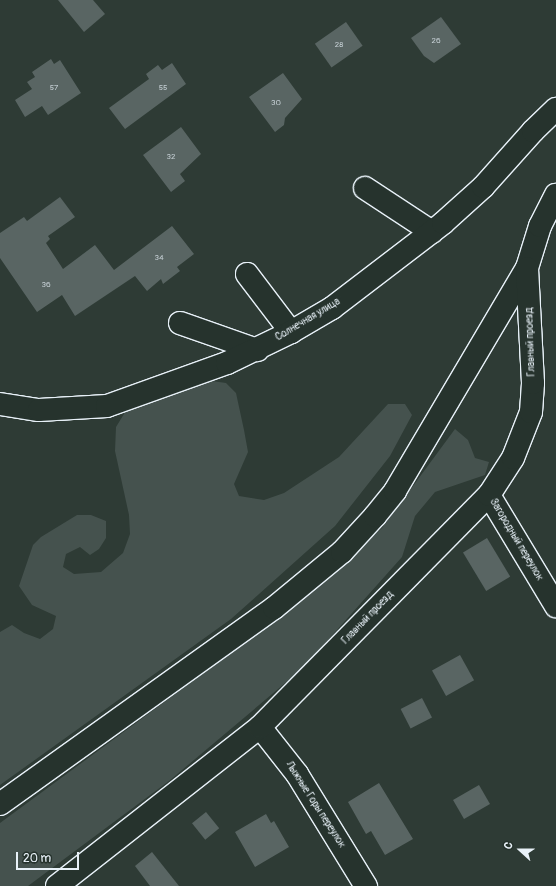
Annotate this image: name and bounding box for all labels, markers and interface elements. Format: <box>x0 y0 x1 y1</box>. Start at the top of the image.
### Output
house number: 26 <box>431 36 441 46</box>
house number: 28 <box>335 40 343 50</box>
house number: 57 <box>50 83 58 93</box>
house number: 55 <box>159 83 167 93</box>
house number: 30 <box>271 98 281 108</box>
house number: 32 <box>167 152 175 162</box>
house number: 34 <box>154 253 164 263</box>
house number: 36 <box>41 280 51 290</box>
street label: Солнечная улица <box>274 296 342 344</box>
street label: Главный проезд <box>524 307 538 377</box>
street label: Загородный переулок <box>487 497 545 583</box>
street label: Главный проезд <box>340 589 396 647</box>
street label: Лыжные Горы переулок <box>283 760 347 850</box>
north arrow <box>500 830 540 870</box>
text: С <box>501 840 516 851</box>
scale bar <box>18 844 81 870</box>
text: 20 m <box>23 851 51 866</box>

